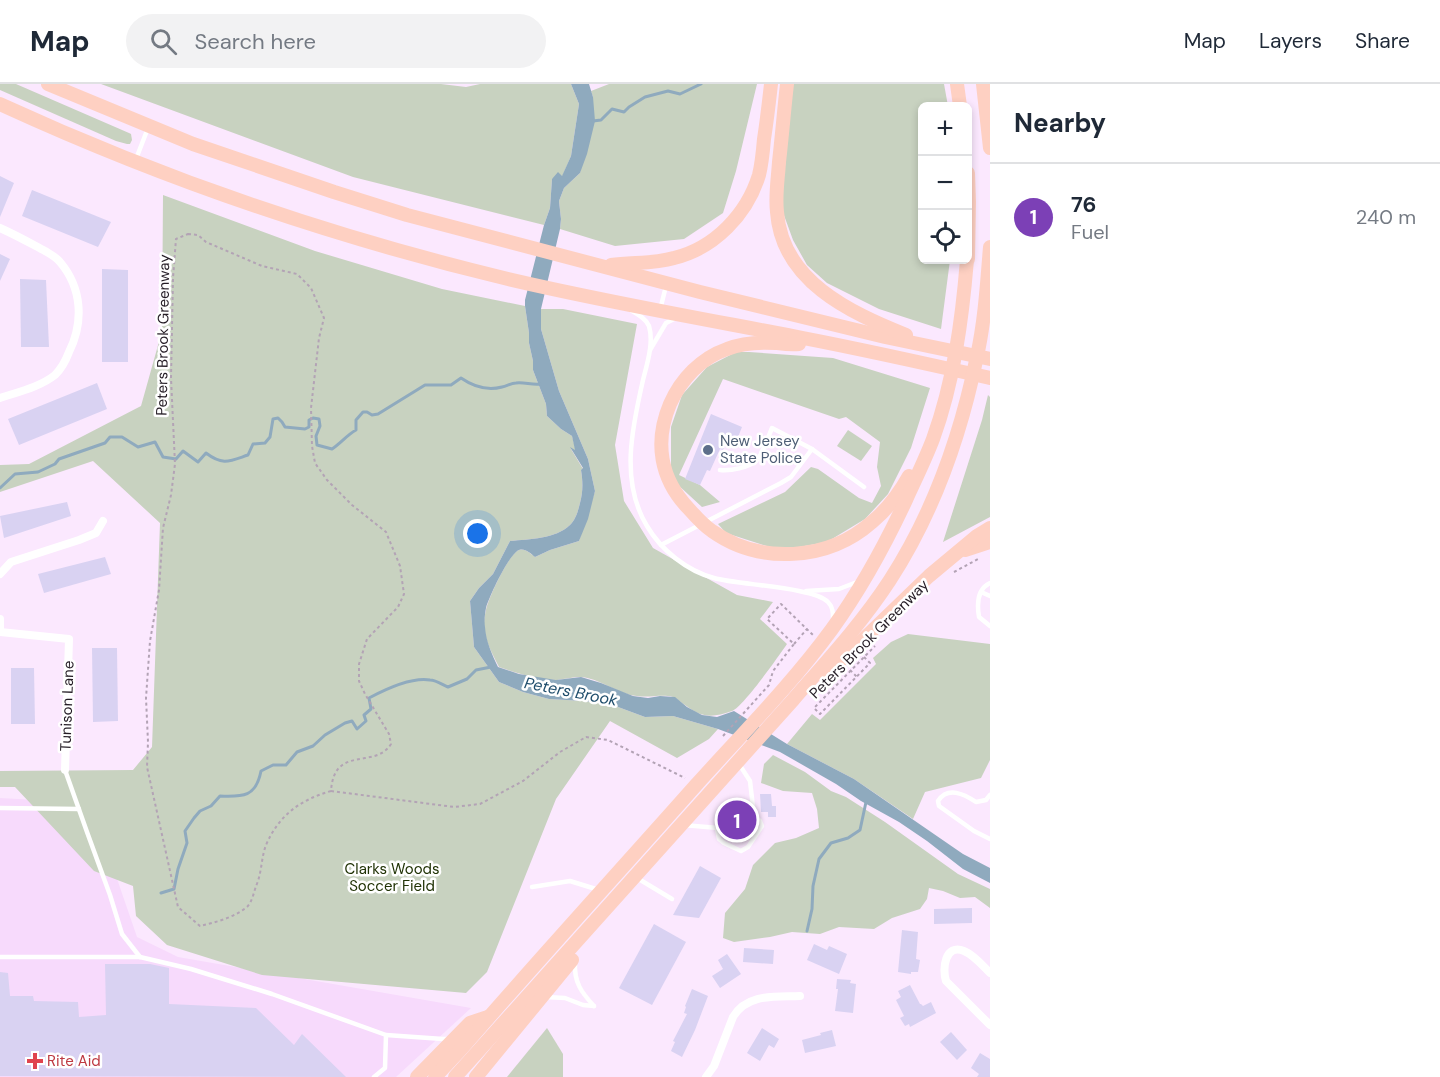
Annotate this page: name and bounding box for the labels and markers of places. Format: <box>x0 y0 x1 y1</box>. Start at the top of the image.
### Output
place label: New Jersey State Police <box>720 431 802 468</box>
marker: New Jersey State Police <box>701 443 715 457</box>
pin: 1 <box>718 798 756 842</box>
place label: Rite Aid <box>47 1051 101 1071</box>
marker: Rite Aid <box>28 1054 42 1068</box>

